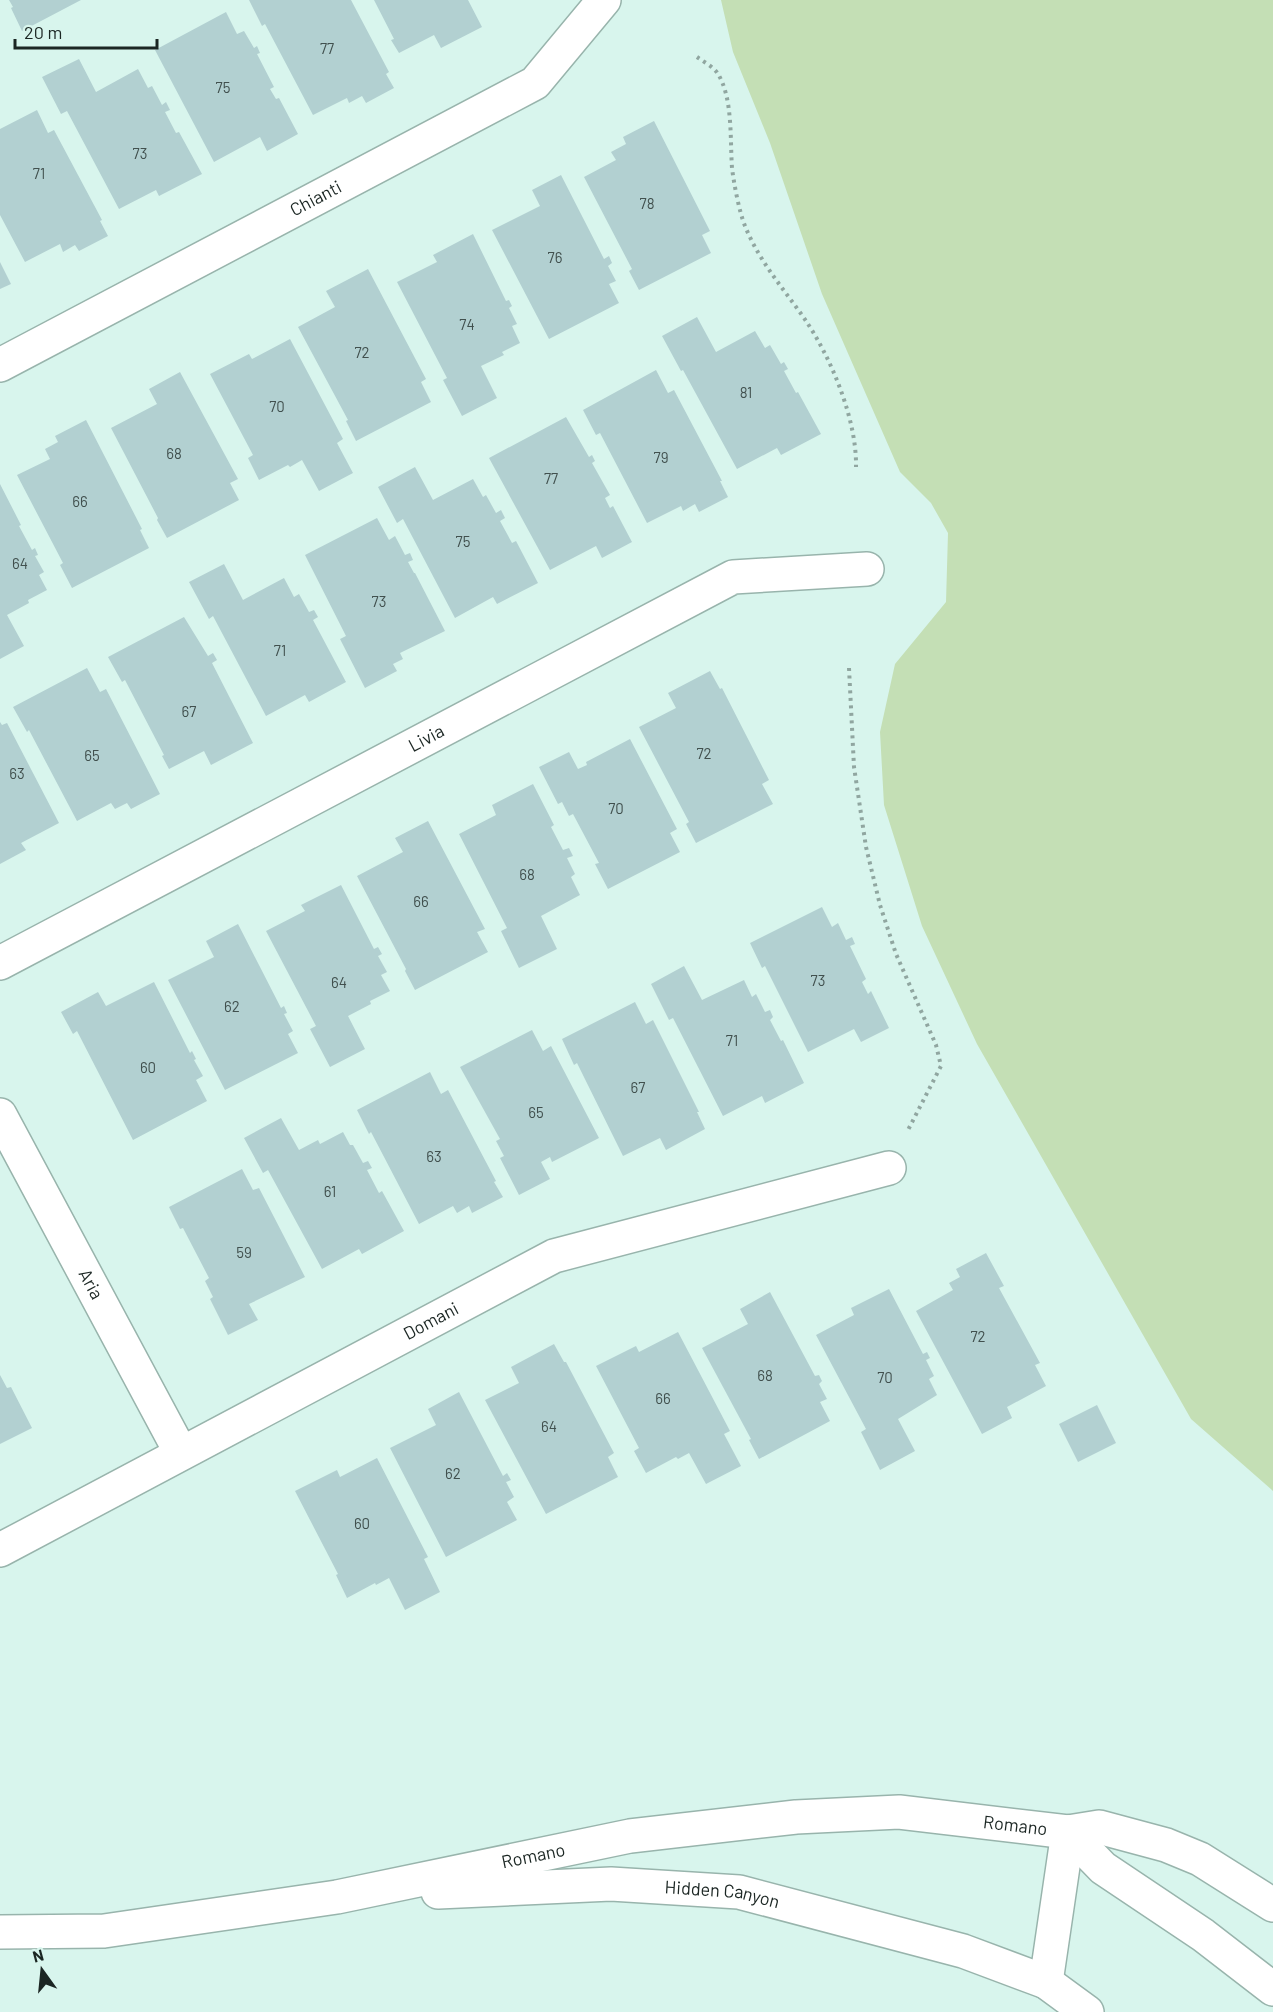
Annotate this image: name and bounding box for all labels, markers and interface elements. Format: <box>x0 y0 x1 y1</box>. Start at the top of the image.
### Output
scale bar <box>15 12 158 50</box>
text: 20 m <box>24 21 62 43</box>
house number: 77 <box>320 39 334 57</box>
house number: 75 <box>216 78 230 96</box>
house number: 73 <box>133 144 147 162</box>
house number: 71 <box>33 164 45 182</box>
street label: Chianti <box>286 175 345 220</box>
house number: 78 <box>640 194 654 212</box>
house number: 76 <box>548 248 562 266</box>
house number: 74 <box>459 315 475 333</box>
house number: 72 <box>354 343 370 361</box>
house number: 81 <box>740 383 752 401</box>
house number: 70 <box>269 397 285 415</box>
house number: 68 <box>166 444 182 462</box>
house number: 79 <box>654 448 668 466</box>
house number: 77 <box>544 469 558 487</box>
house number: 66 <box>72 492 88 510</box>
house number: 75 <box>456 532 470 550</box>
house number: 64 <box>12 554 28 572</box>
house number: 73 <box>372 592 386 610</box>
house number: 71 <box>274 641 286 659</box>
house number: 67 <box>182 702 196 720</box>
street label: Livia <box>404 719 448 756</box>
house number: 72 <box>696 744 712 762</box>
house number: 65 <box>84 746 100 764</box>
house number: 63 <box>9 764 25 782</box>
house number: 70 <box>608 799 624 817</box>
house number: 68 <box>519 865 535 883</box>
house number: 66 <box>413 892 429 910</box>
house number: 73 <box>811 971 825 989</box>
house number: 64 <box>331 973 347 991</box>
house number: 62 <box>224 997 240 1015</box>
house number: 71 <box>726 1031 738 1049</box>
house number: 60 <box>140 1058 156 1076</box>
house number: 67 <box>631 1078 645 1096</box>
house number: 65 <box>528 1103 544 1121</box>
house number: 63 <box>426 1147 442 1165</box>
house number: 61 <box>324 1182 336 1200</box>
house number: 59 <box>236 1243 252 1261</box>
street label: Aria <box>74 1265 109 1303</box>
street label: Domani <box>399 1297 462 1344</box>
house number: 72 <box>970 1327 986 1345</box>
house number: 68 <box>757 1366 773 1384</box>
house number: 70 <box>877 1368 893 1386</box>
house number: 66 <box>655 1389 671 1407</box>
house number: 64 <box>541 1417 557 1435</box>
house number: 62 <box>445 1464 461 1482</box>
house number: 60 <box>354 1514 370 1532</box>
street label: Romano <box>982 1810 1049 1839</box>
street label: Romano <box>499 1838 567 1872</box>
street label: Hidden Canyon <box>664 1875 782 1912</box>
north arrow <box>12 1940 72 2000</box>
text: N <box>30 1944 46 1966</box>

